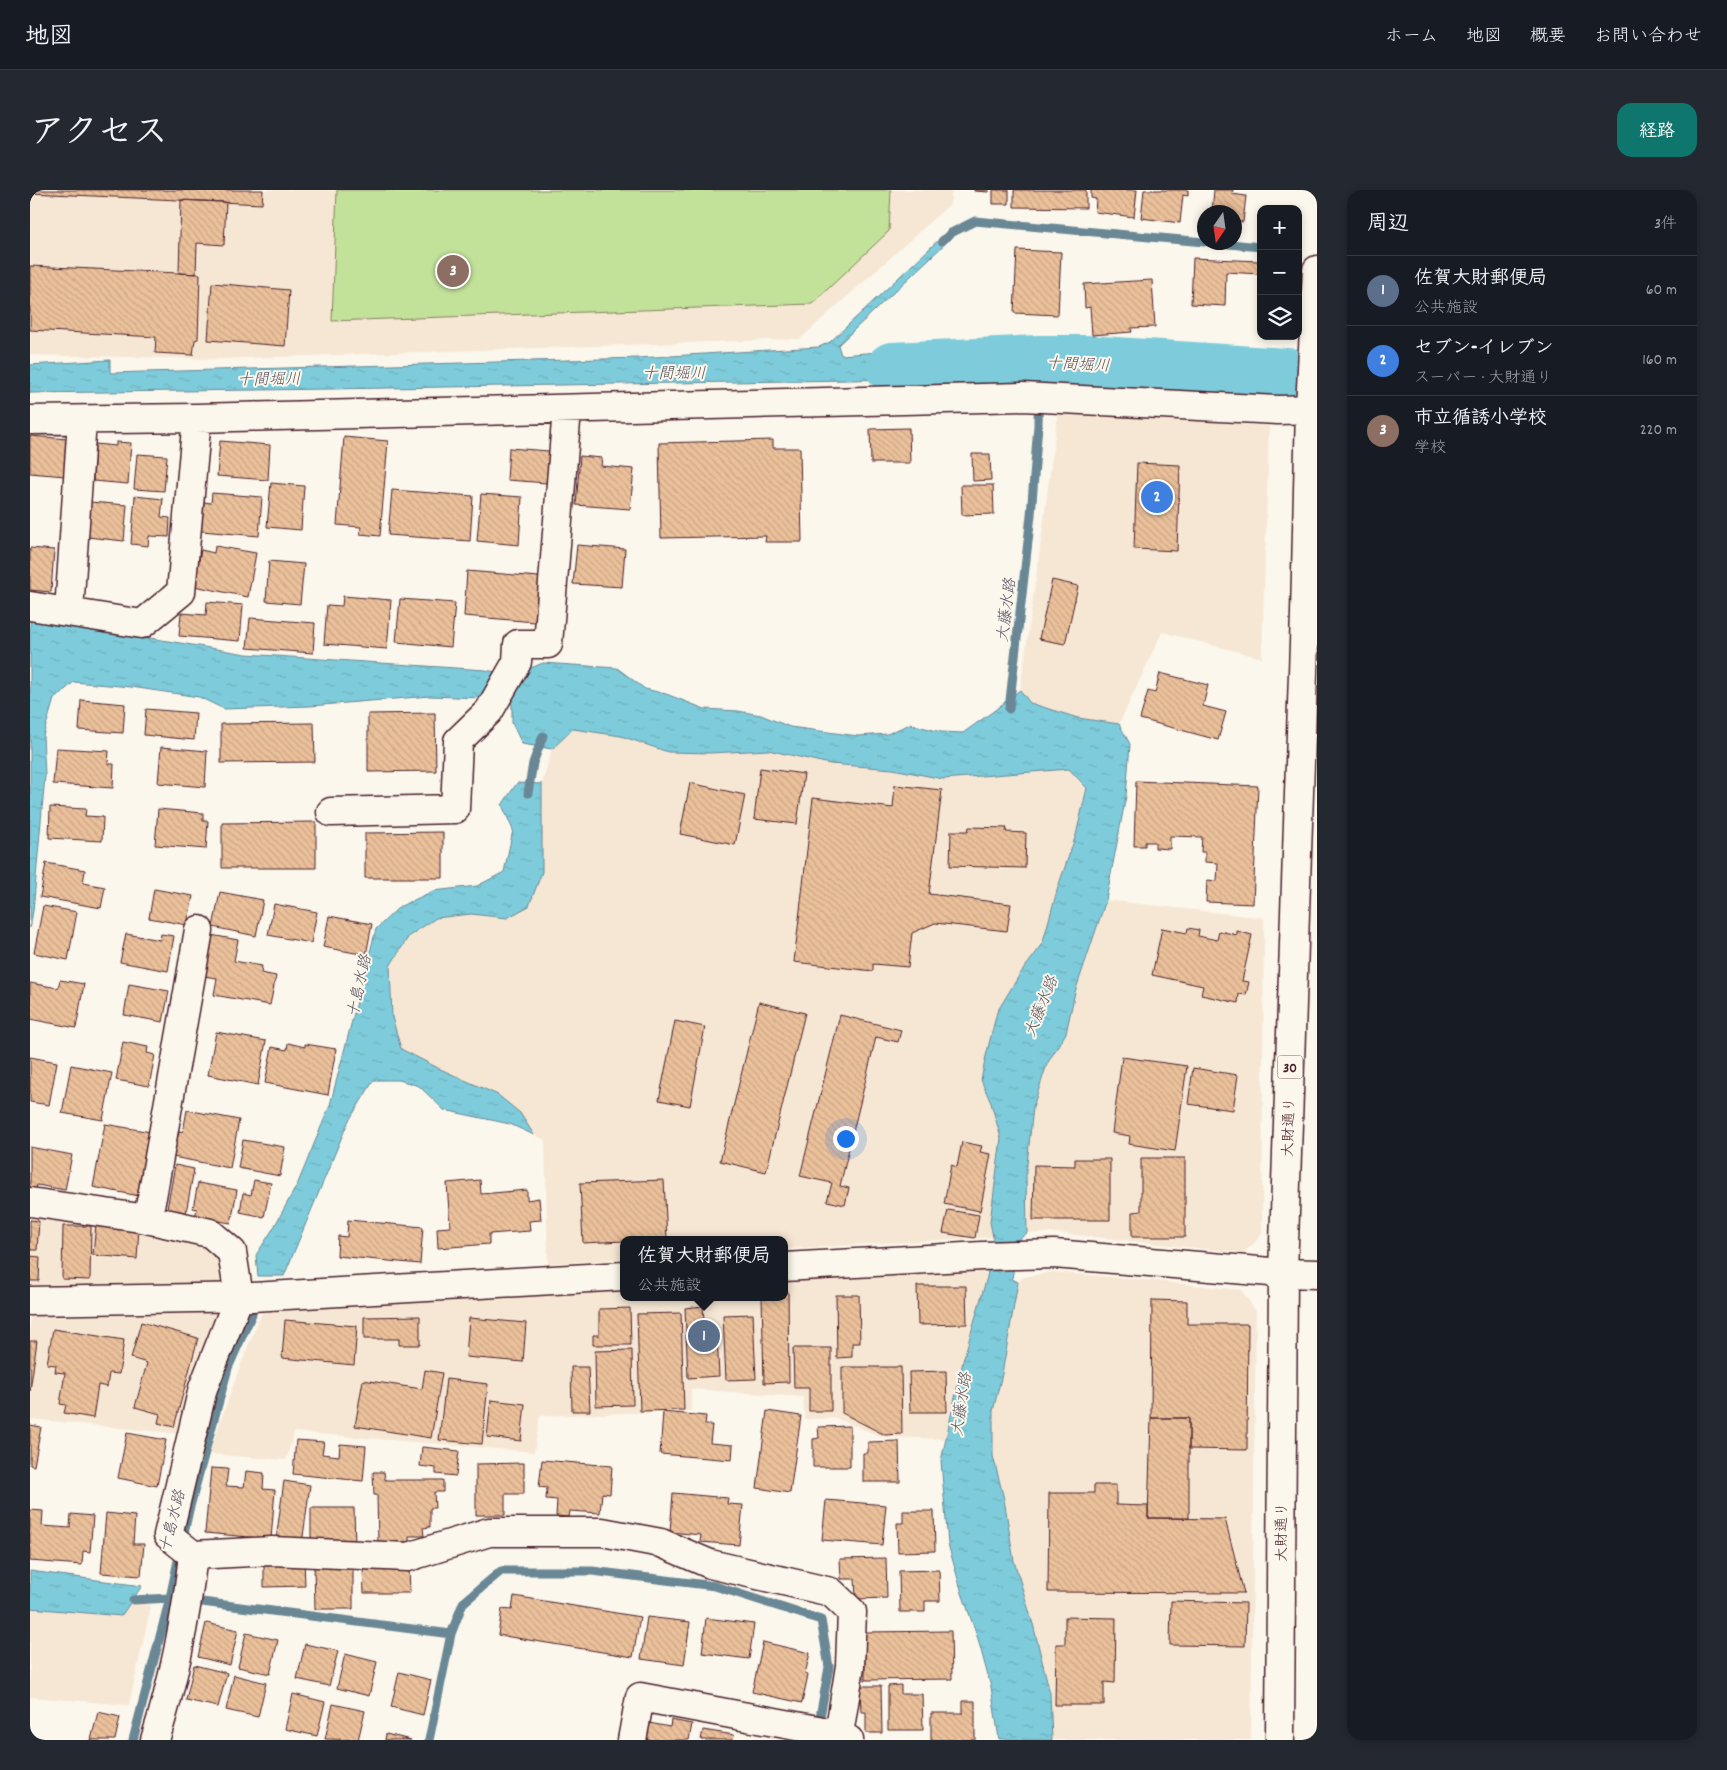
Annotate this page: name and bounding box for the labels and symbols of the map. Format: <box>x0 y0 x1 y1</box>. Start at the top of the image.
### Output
north arrow <box>1197 205 1242 250</box>
pin: 3 <box>437 252 469 290</box>
water label: 十間堀川 <box>1045 352 1110 379</box>
water label: 十間堀川 <box>642 363 706 386</box>
water label: 十間堀川 <box>237 368 301 393</box>
pin: 2 <box>1141 478 1173 516</box>
water label: 大藤水路 <box>992 576 1023 643</box>
water label: 十島水路 <box>343 952 379 1020</box>
water label: 大藤水路 <box>1020 972 1065 1041</box>
road number: 30 <box>1278 1056 1302 1079</box>
street label: 大財通り <box>1278 1097 1302 1157</box>
your location <box>833 1126 859 1152</box>
pin: 1 <box>688 1317 720 1355</box>
water label: 大藤水路 <box>947 1370 978 1438</box>
water label: 十島水路 <box>155 1487 193 1555</box>
street label: 大財通り <box>1272 1502 1294 1562</box>

